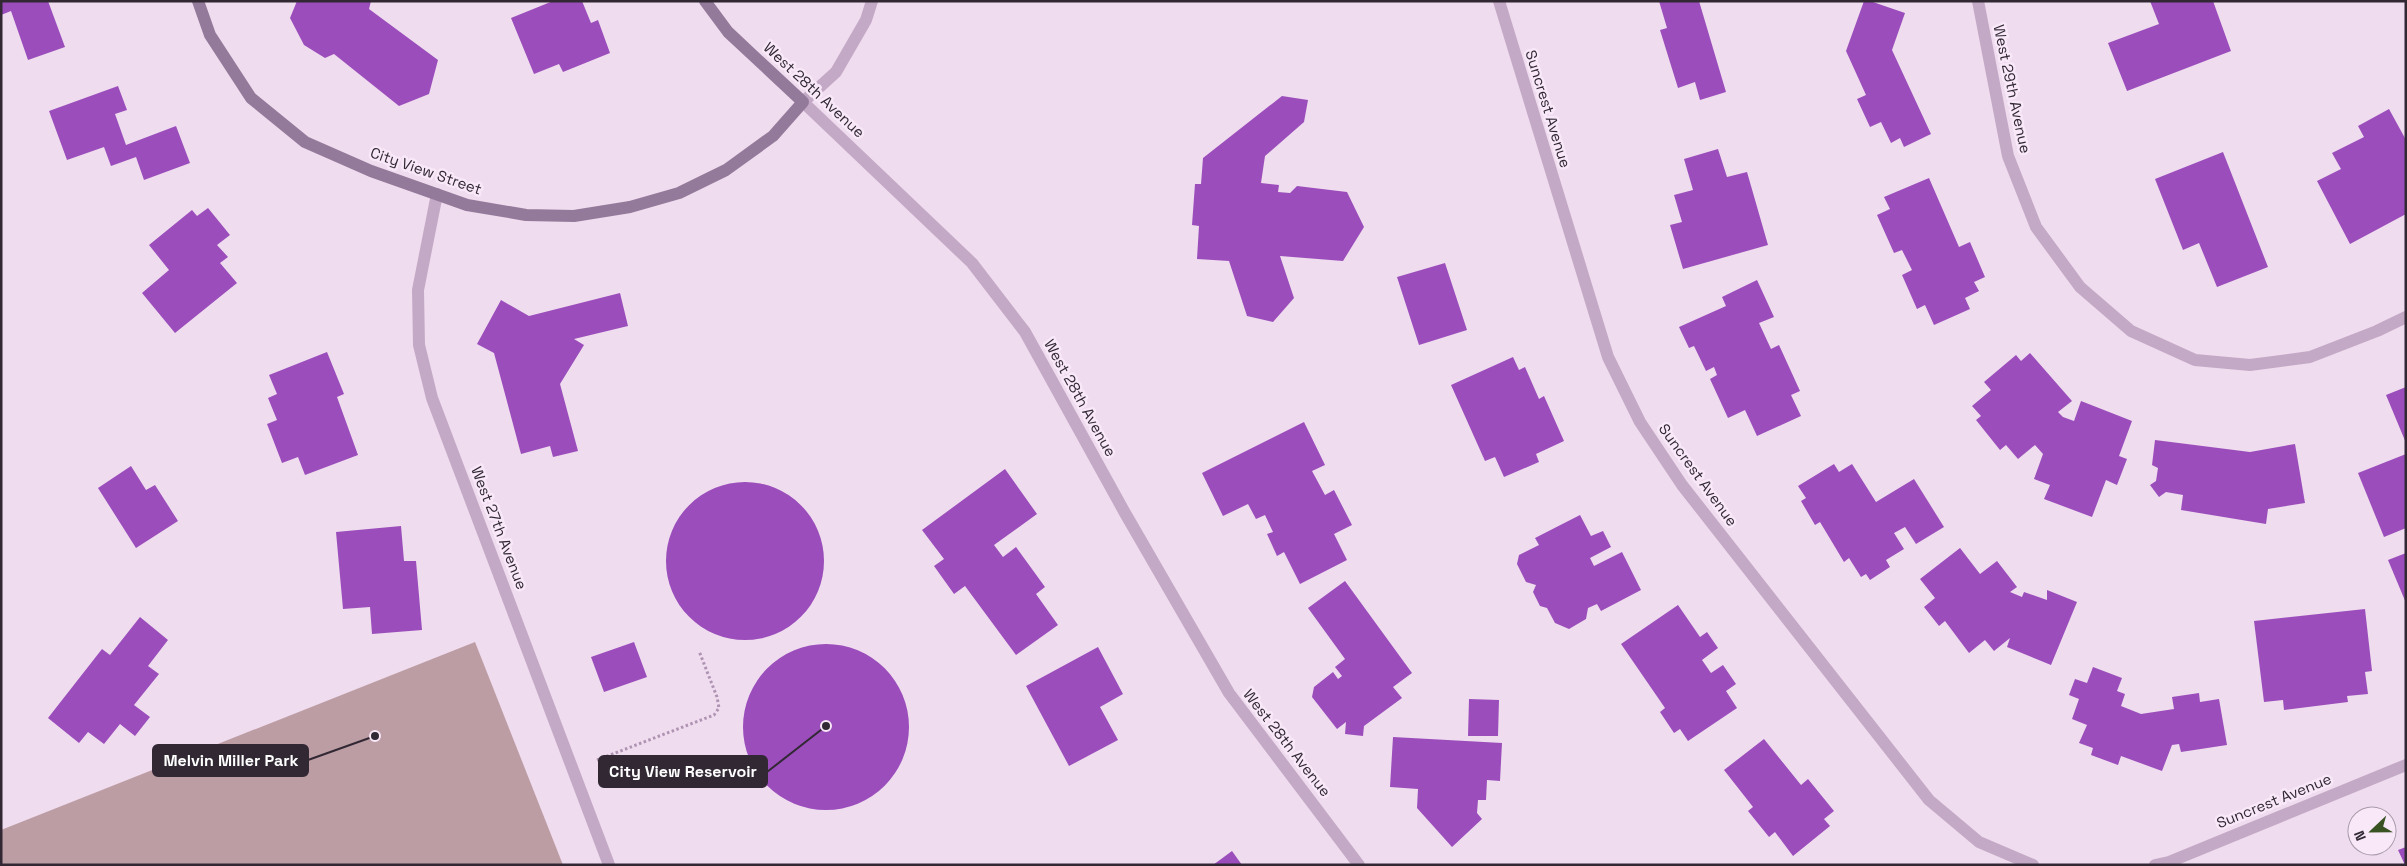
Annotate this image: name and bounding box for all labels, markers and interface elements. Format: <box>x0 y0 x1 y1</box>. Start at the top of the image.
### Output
street label: West 29th Avenue <box>1990 23 2035 155</box>
street label: West 28th Avenue <box>760 38 869 141</box>
street label: Suncrest Avenue <box>1522 48 1575 170</box>
street label: City View Street <box>368 143 484 198</box>
street label: West 28th Avenue <box>1040 336 1121 460</box>
street label: Suncrest Avenue <box>1655 420 1742 530</box>
street label: West 27th Avenue <box>467 464 532 592</box>
street label: West 28th Avenue <box>1239 685 1335 800</box>
callout: Melvin Miller Park <box>153 745 308 776</box>
text: Melvin Miller Park <box>163 750 299 771</box>
callout: City View Reservoir <box>599 756 767 787</box>
text: City View Reservoir <box>609 761 757 782</box>
street label: Suncrest Avenue <box>2214 769 2334 832</box>
north arrow <box>2347 806 2397 856</box>
text: N <box>2350 828 2370 844</box>

